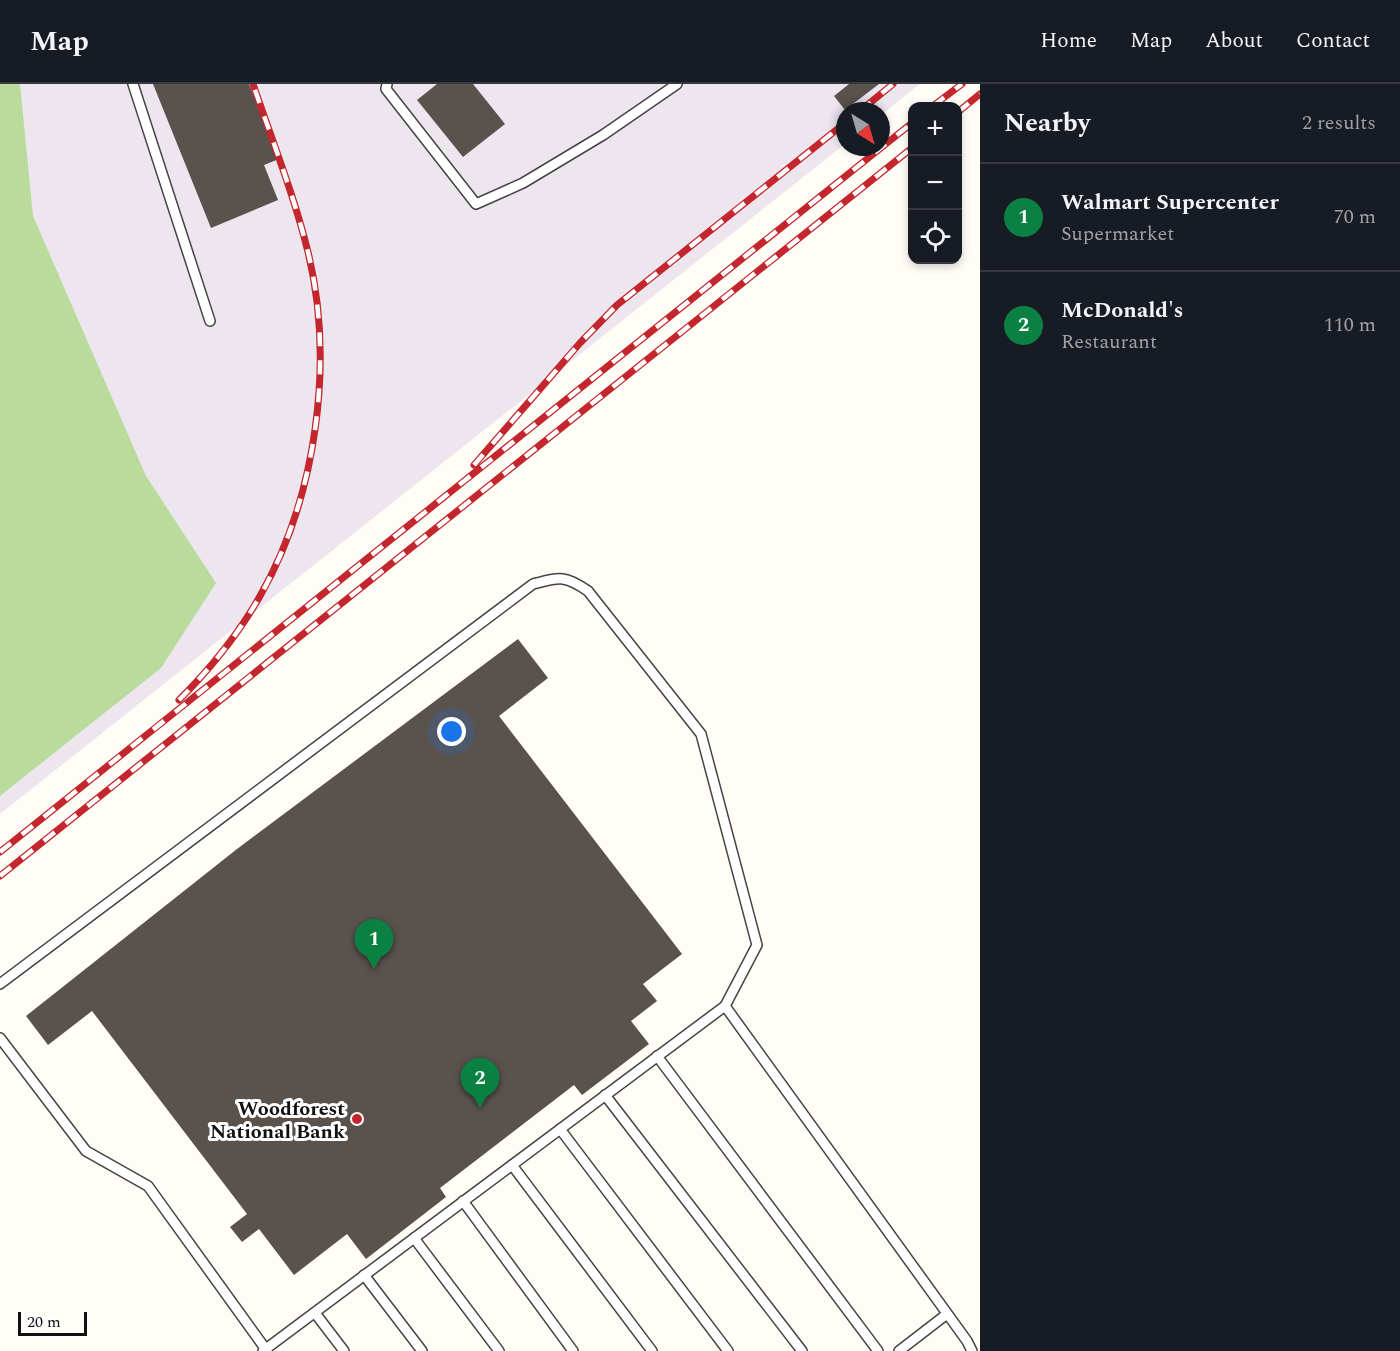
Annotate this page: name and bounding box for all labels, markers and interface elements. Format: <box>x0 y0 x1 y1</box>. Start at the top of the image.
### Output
text: Map <box>30 20 89 63</box>
text: Home <box>1040 25 1097 57</box>
text: Map <box>1130 25 1172 57</box>
text: About <box>1205 25 1263 57</box>
text: Contact <box>1296 25 1370 57</box>
north arrow <box>836 102 890 156</box>
map controls <box>908 102 962 264</box>
button: + <box>908 102 962 156</box>
text: Nearby <box>1004 103 1090 143</box>
text: 2 results <box>1302 108 1376 138</box>
button: − <box>908 156 962 210</box>
text: Walmart Supercenter <box>1061 186 1279 219</box>
text: 1 <box>1018 202 1029 232</box>
text: 70 m <box>1334 202 1376 232</box>
button: locate <box>908 210 962 264</box>
text: Supermarket <box>1061 219 1174 249</box>
text: McDonald's <box>1061 294 1183 327</box>
text: 2 <box>1018 310 1029 340</box>
text: 110 m <box>1324 310 1376 340</box>
text: Restaurant <box>1061 327 1157 357</box>
your location <box>437 717 466 746</box>
pin: 1 <box>354 920 394 969</box>
pin: 2 <box>460 1058 500 1108</box>
place label: Woodforest National Bank <box>210 1094 345 1147</box>
marker: Woodforest National Bank <box>350 1112 364 1126</box>
scale bar <box>18 1309 87 1336</box>
text: 20 m <box>27 1310 61 1334</box>

